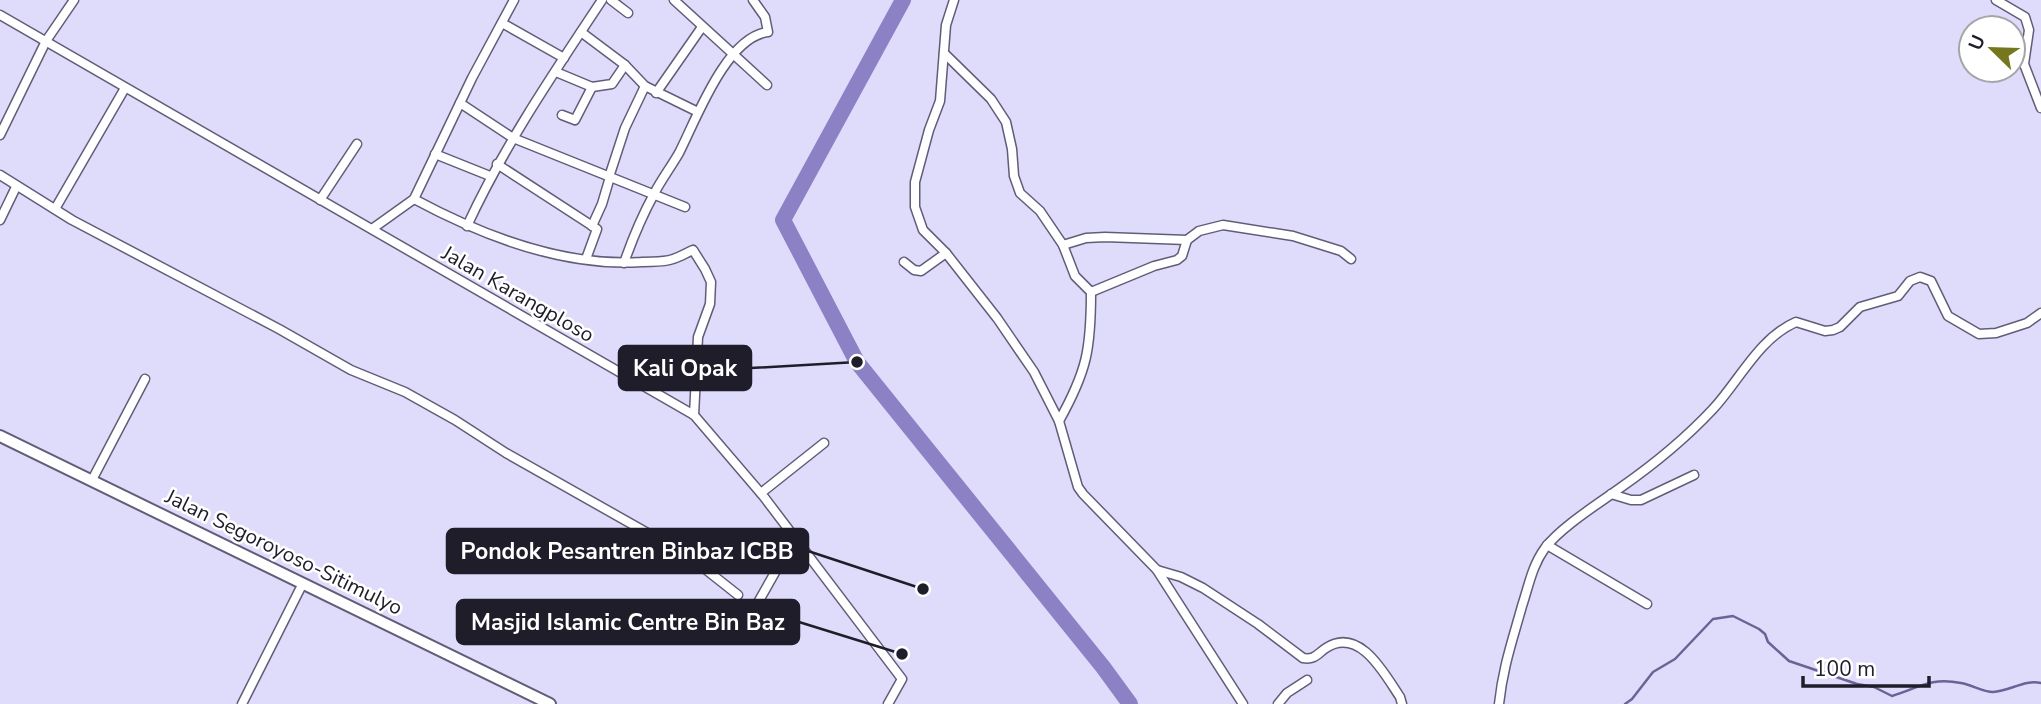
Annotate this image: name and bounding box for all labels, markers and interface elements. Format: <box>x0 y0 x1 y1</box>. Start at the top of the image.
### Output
north arrow <box>1957 14 2027 84</box>
text: U <box>1963 31 1992 54</box>
street label: Jalan Karangploso <box>436 239 599 349</box>
callout: Kali Opak <box>619 346 751 390</box>
text: Kali Opak <box>633 353 738 384</box>
street label: Jalan Segoroyoso-Sitimulyo <box>160 482 407 622</box>
callout: Pondok Pesantren Binbaz ICBB <box>447 529 808 573</box>
text: Pondok Pesantren Binbaz ICBB <box>460 536 794 567</box>
callout: Masjid Islamic Centre Bin Baz <box>457 600 799 644</box>
text: Masjid Islamic Centre Bin Baz <box>471 607 785 638</box>
scale bar <box>1803 644 1929 688</box>
text: 100 m <box>1814 655 1875 683</box>

